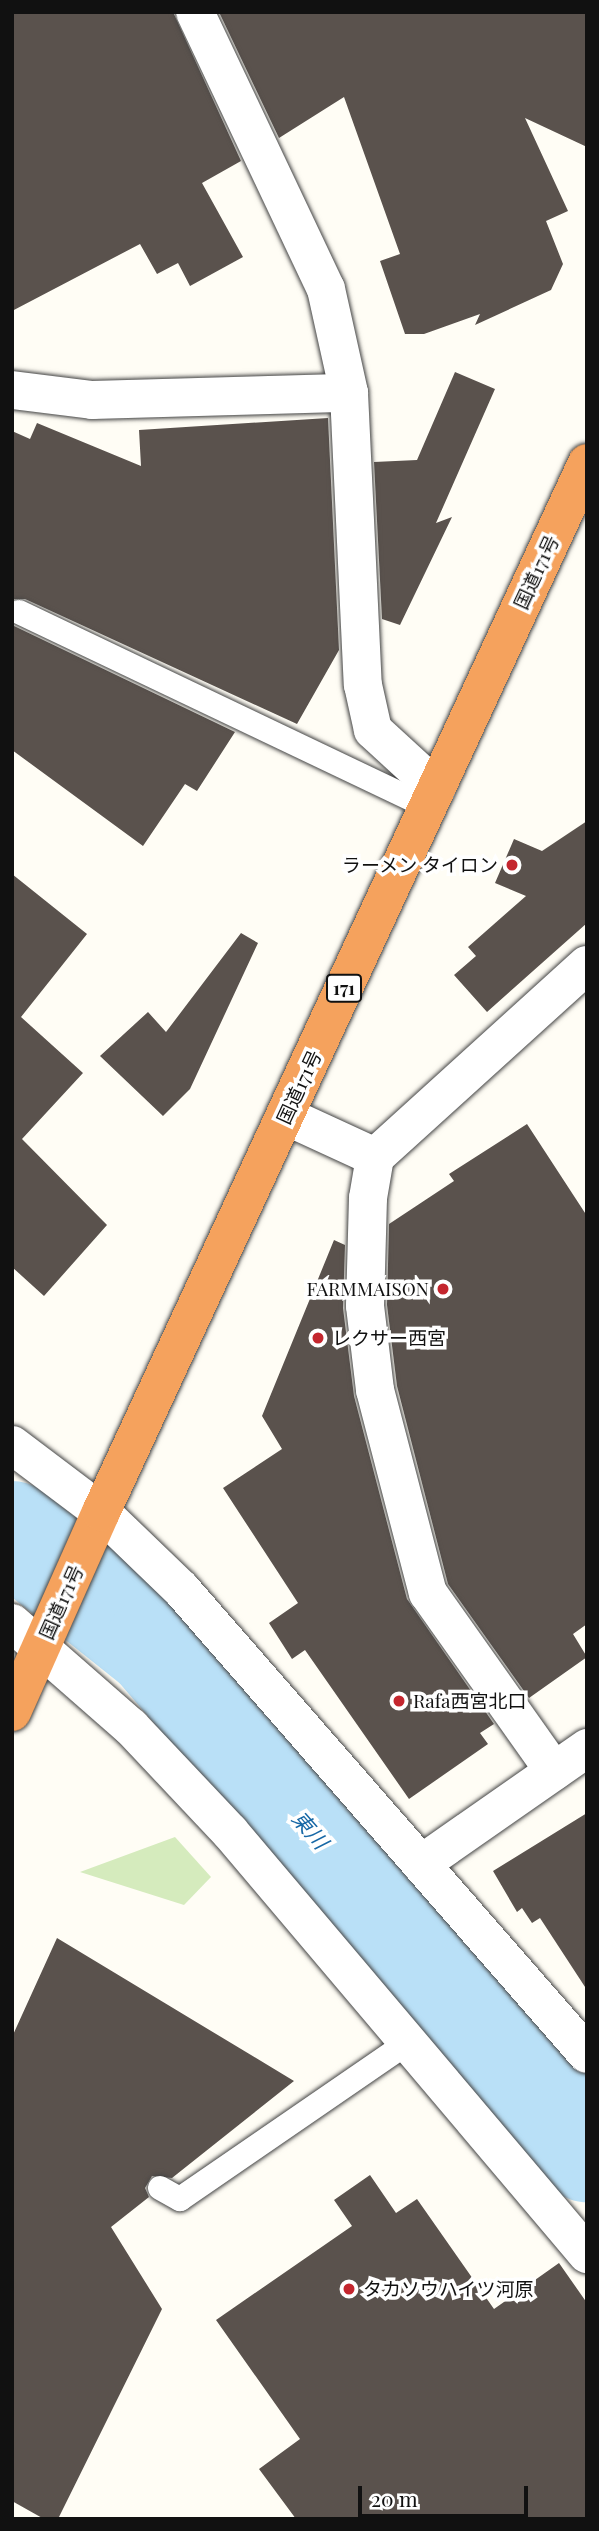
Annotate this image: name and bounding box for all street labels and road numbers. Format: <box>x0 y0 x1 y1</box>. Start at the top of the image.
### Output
street label: 国道171号 <box>509 531 563 613</box>
road number: 171 <box>325 973 363 1002</box>
street label: 国道171号 <box>272 1046 326 1128</box>
street label: 国道171号 <box>35 1561 87 1643</box>

